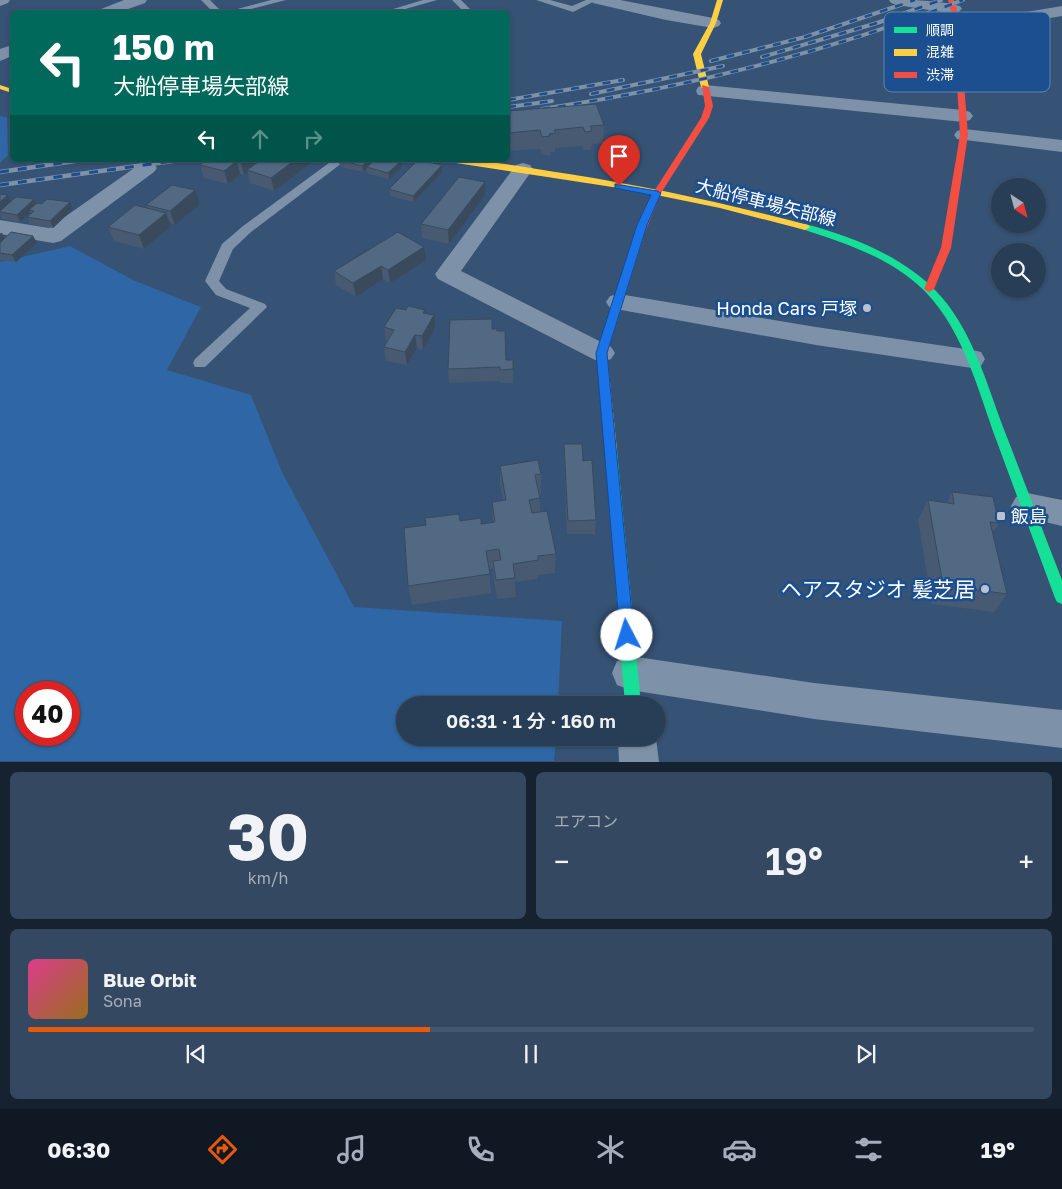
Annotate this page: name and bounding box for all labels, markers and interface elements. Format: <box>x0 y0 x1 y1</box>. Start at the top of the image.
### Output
legend <box>884 12 1050 92</box>
text: 順調 <box>926 21 954 38</box>
text: 150 m <box>113 26 215 68</box>
icon: left <box>30 30 95 95</box>
text: 混雑 <box>926 43 954 60</box>
text: 渋滞 <box>926 66 954 83</box>
text: 大船停車場矢部線 <box>113 72 289 99</box>
icon: left <box>193 125 221 153</box>
icon: ahead <box>246 125 274 153</box>
icon: right <box>299 125 327 153</box>
pin <box>598 135 640 186</box>
icon: arrive <box>605 142 633 170</box>
street label: 大船停車場矢部線 <box>693 174 839 230</box>
north arrow <box>991 178 1046 232</box>
map controls <box>991 178 1046 298</box>
button: search <box>991 243 1046 298</box>
place label: Honda Cars 戸塚 <box>716 297 857 319</box>
marker: Honda Cars 戸塚 <box>861 302 873 314</box>
place label: 飯島 <box>1011 505 1047 527</box>
marker: 飯島 <box>995 510 1007 522</box>
place label: ヘアスタジオ 髪芝居 <box>781 576 975 602</box>
marker: ヘアスタジオ 髪芝居 <box>979 583 991 595</box>
position arrow <box>600 608 652 660</box>
speed limit sign: 40 <box>15 681 80 746</box>
text: 06:31 · 1 分 · 160 m <box>446 709 616 732</box>
text: 30 <box>227 796 309 874</box>
text: エアコン <box>554 811 618 831</box>
text: 19° <box>765 838 823 883</box>
text: − <box>554 845 569 878</box>
text: + <box>1019 845 1034 878</box>
text: km/h <box>248 868 288 888</box>
text: Blue Orbit <box>103 968 197 991</box>
text: Sona <box>103 991 142 1011</box>
icon: previous <box>182 1040 210 1068</box>
icon: pause <box>517 1040 545 1068</box>
icon: next <box>852 1040 880 1068</box>
icon: directions <box>205 1132 240 1167</box>
icon: music <box>334 1132 369 1167</box>
icon: phone <box>463 1132 498 1167</box>
icon: climate <box>593 1132 628 1167</box>
icon: car <box>722 1132 757 1167</box>
icon: filters <box>851 1132 886 1167</box>
text: 06:30 <box>47 1136 110 1163</box>
text: 19° <box>981 1136 1015 1163</box>

